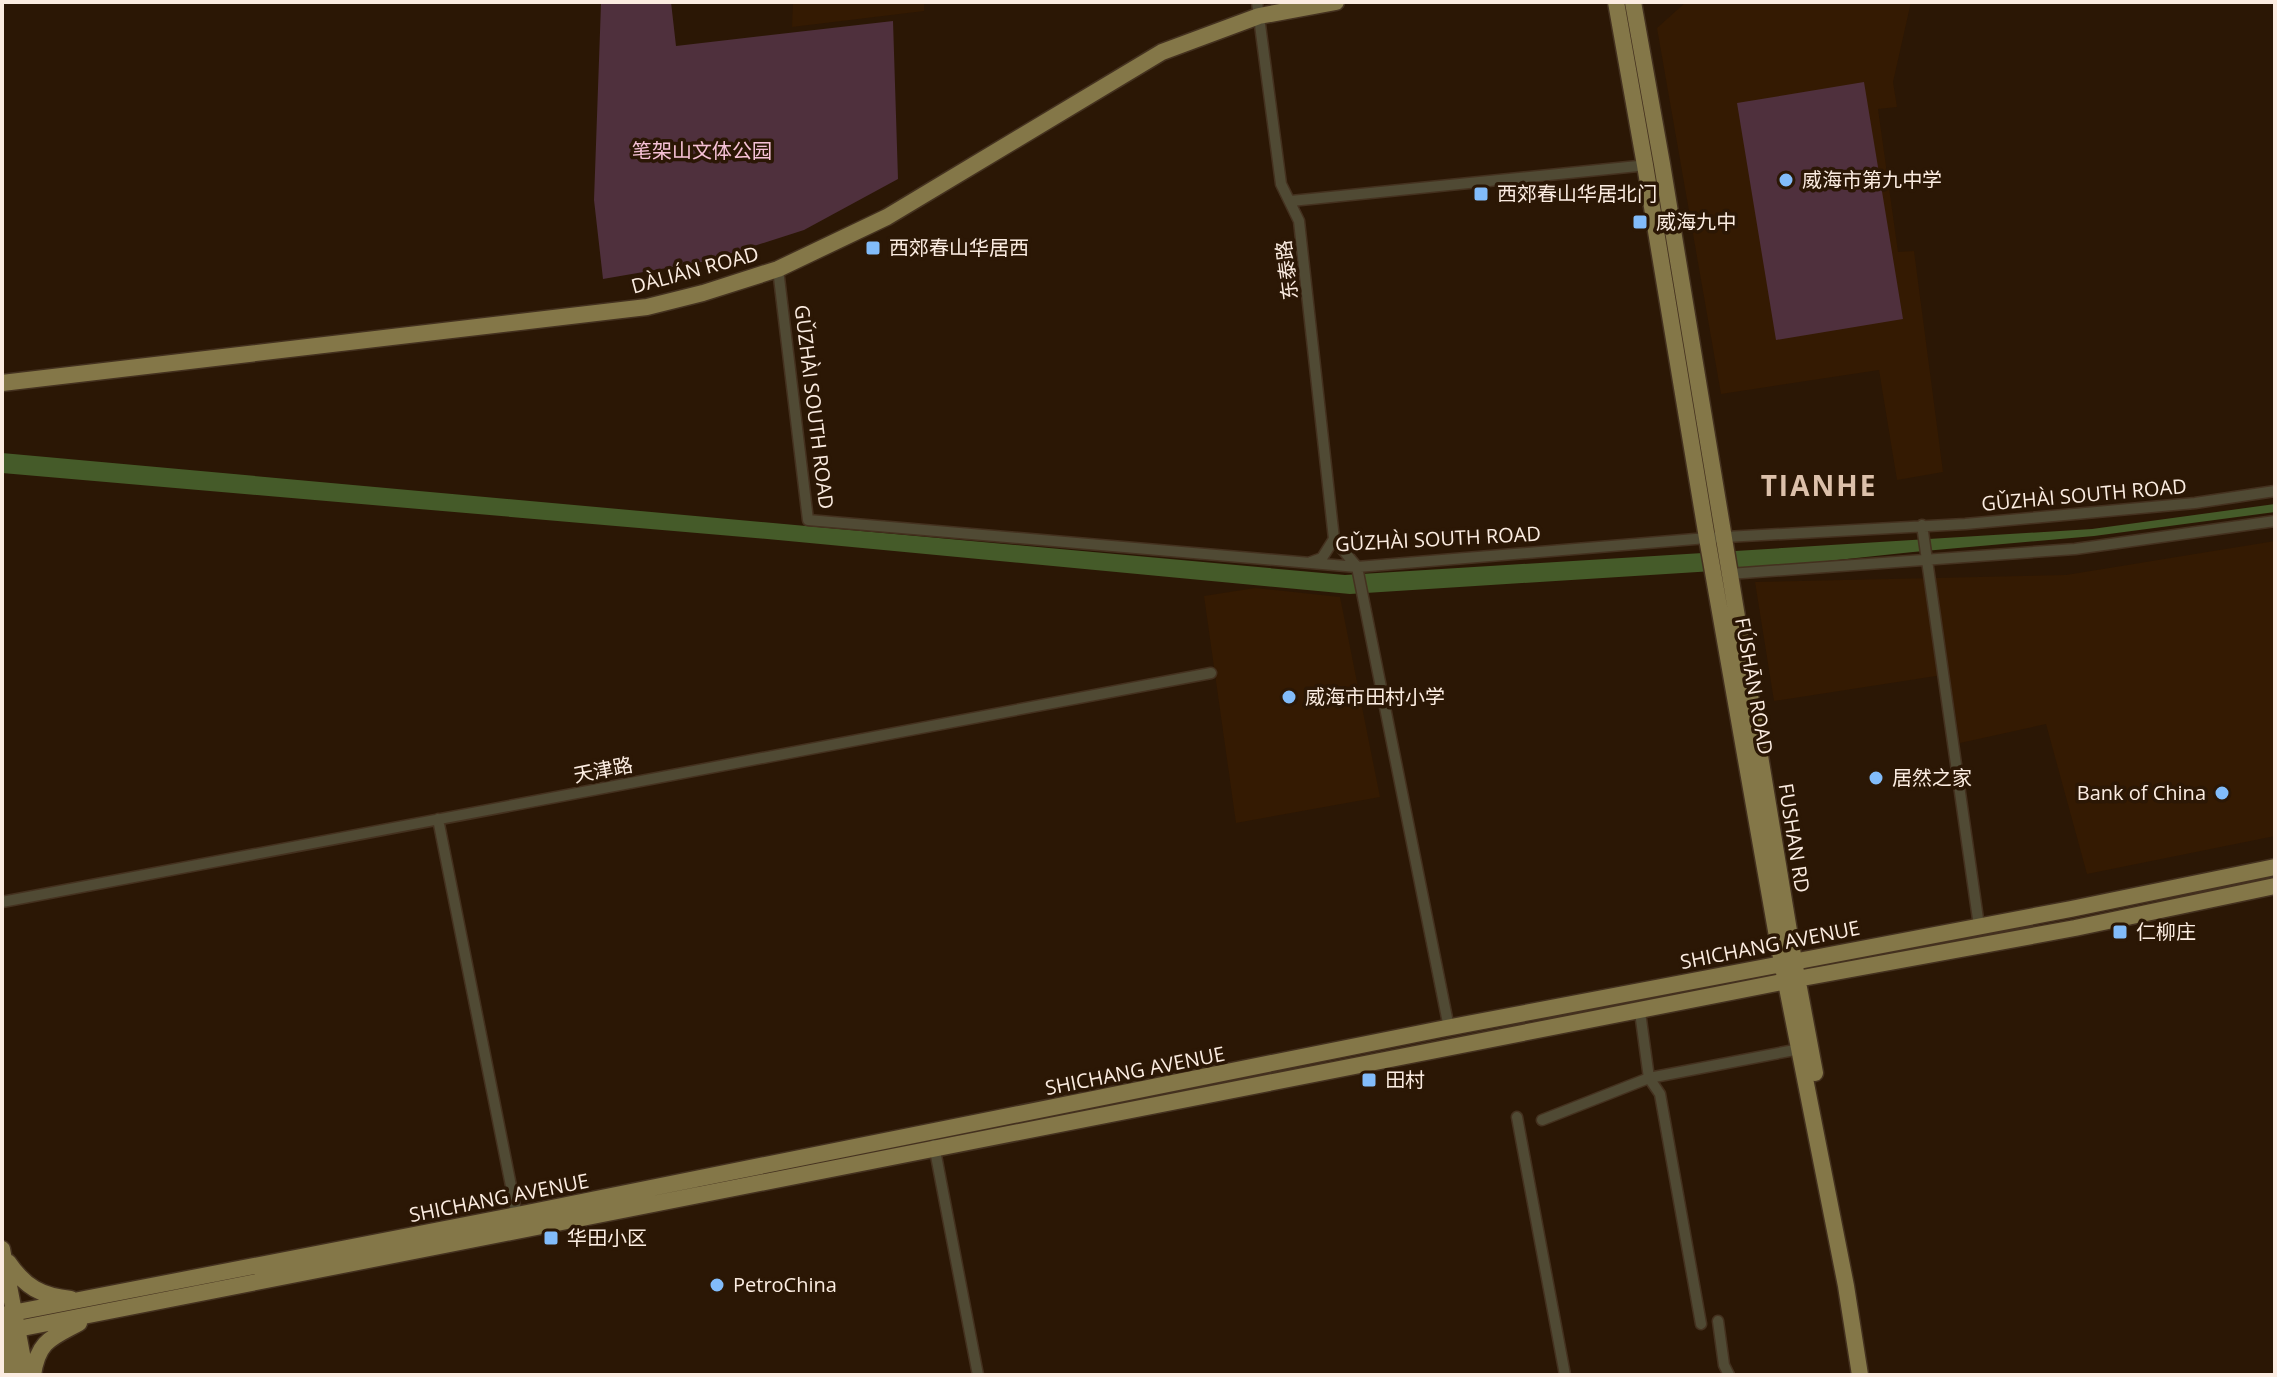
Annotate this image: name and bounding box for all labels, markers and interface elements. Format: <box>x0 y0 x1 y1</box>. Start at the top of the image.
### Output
park label: 笔架山文体公园 <box>632 137 772 164</box>
place label: 威海市第九中学 <box>1802 166 1942 193</box>
marker: 威海市第九中学 <box>1777 171 1795 189</box>
place label: 西郊春山华居北门 <box>1497 180 1657 207</box>
marker: 西郊春山华居北门 <box>1472 185 1490 203</box>
place label: 威海九中 <box>1656 208 1736 235</box>
marker: 威海九中 <box>1631 213 1649 231</box>
place label: 西郊春山华居西 <box>889 234 1029 261</box>
marker: 西郊春山华居西 <box>864 239 882 257</box>
street label: 东泰路 <box>1269 239 1304 301</box>
street label: DÀLIÁN ROAD <box>628 240 762 300</box>
street label: GǓZHÀI SOUTH ROAD <box>789 303 840 511</box>
district label: TIANHE <box>1761 466 1877 504</box>
street label: GǓZHÀI SOUTH ROAD <box>1980 472 2188 517</box>
street label: GǓZHÀI SOUTH ROAD <box>1334 520 1541 557</box>
street label: FÚSHĀN ROAD <box>1729 615 1780 756</box>
place label: 威海市田村小学 <box>1305 683 1445 710</box>
marker: 威海市田村小学 <box>1280 688 1298 706</box>
street label: 天津路 <box>571 751 635 788</box>
place label: 居然之家 <box>1892 764 1972 791</box>
marker: 居然之家 <box>1867 769 1885 787</box>
place label: Bank of China <box>2077 779 2206 806</box>
street label: FUSHAN RD <box>1773 781 1816 895</box>
marker: Bank of China <box>2213 784 2231 802</box>
street label: SHICHANG AVENUE <box>1678 914 1862 975</box>
place label: 仁柳庄 <box>2136 918 2196 945</box>
marker: 仁柳庄 <box>2111 923 2129 941</box>
street label: SHICHANG AVENUE <box>1043 1040 1227 1101</box>
place label: 田村 <box>1385 1066 1425 1093</box>
marker: 田村 <box>1360 1071 1378 1089</box>
street label: SHICHANG AVENUE <box>407 1167 591 1228</box>
place label: 华田小区 <box>567 1224 647 1251</box>
marker: 华田小区 <box>542 1229 560 1247</box>
place label: PetroChina <box>733 1271 837 1298</box>
marker: PetroChina <box>708 1276 726 1294</box>

